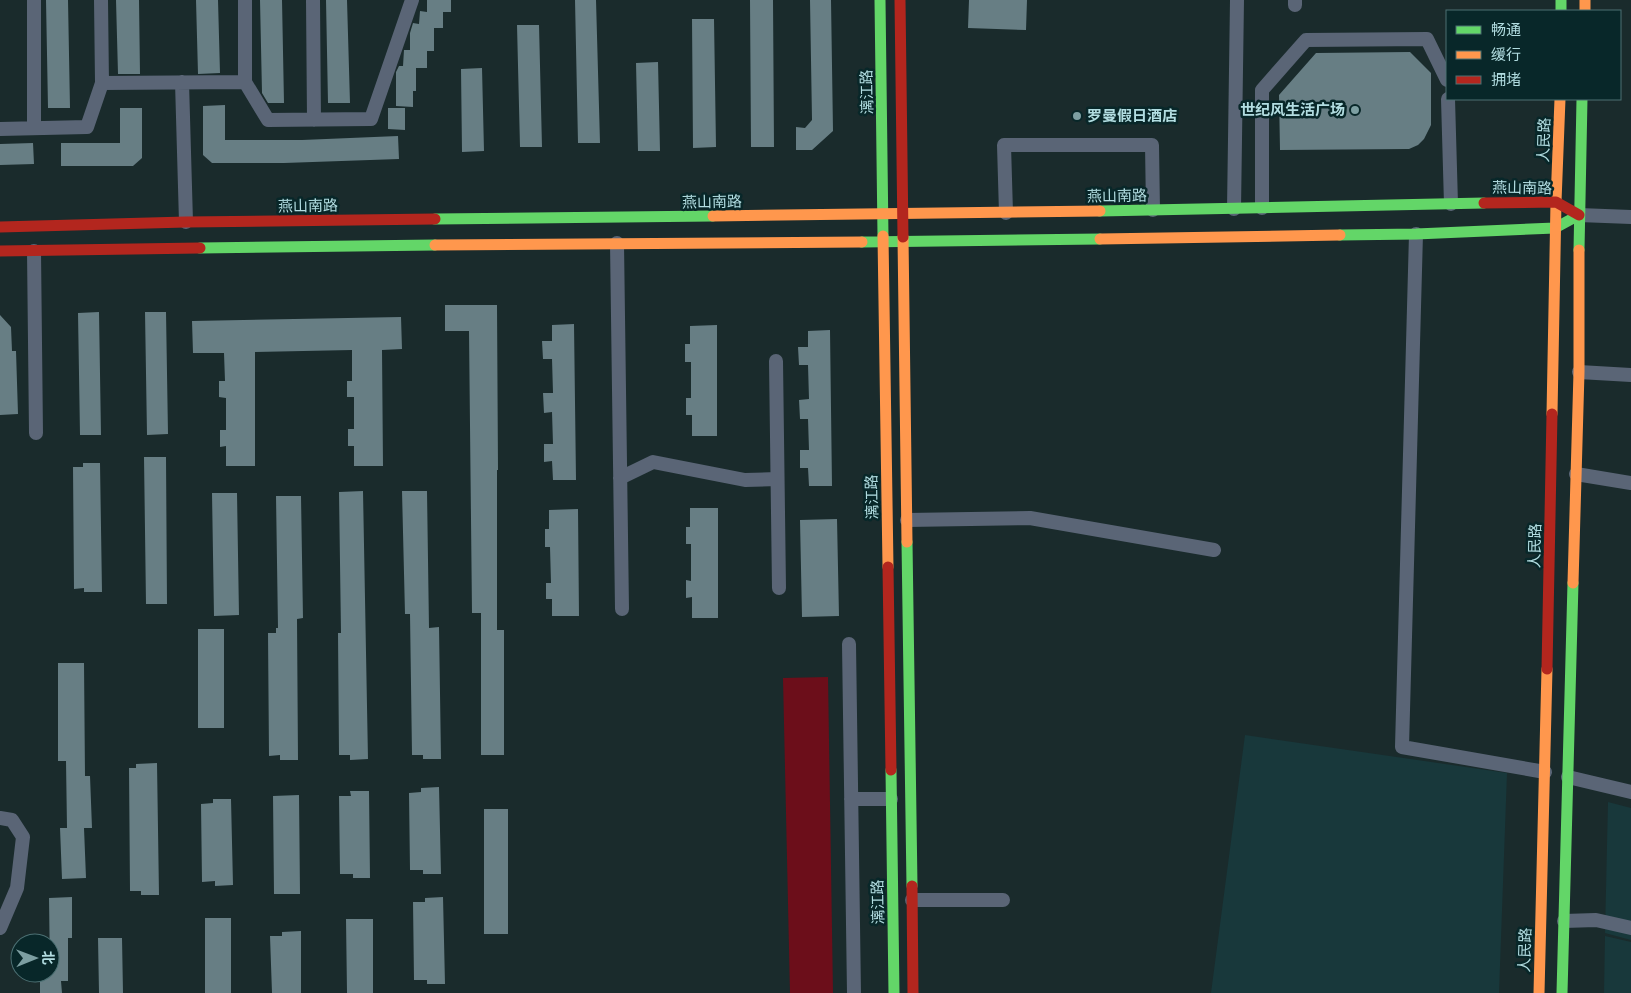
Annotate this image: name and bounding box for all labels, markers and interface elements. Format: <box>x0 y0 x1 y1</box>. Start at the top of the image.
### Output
legend <box>1446 10 1621 100</box>
text: 畅通 <box>1491 19 1521 39</box>
text: 缓行 <box>1491 44 1521 64</box>
street label: 漓江路 <box>856 69 876 115</box>
text: 拥堵 <box>1491 69 1521 89</box>
place label: 世纪风生活广场 <box>1240 99 1345 119</box>
marker: 世纪风生活广场 <box>1349 104 1361 116</box>
place label: 罗曼假日酒店 <box>1087 105 1177 125</box>
marker: 罗曼假日酒店 <box>1071 110 1083 122</box>
street label: 人民路 <box>1532 117 1554 163</box>
street label: 燕山南路 <box>1492 176 1552 198</box>
street label: 燕山南路 <box>1087 184 1147 206</box>
street label: 燕山南路 <box>682 190 742 212</box>
street label: 燕山南路 <box>278 194 338 216</box>
street label: 漓江路 <box>861 474 881 520</box>
street label: 人民路 <box>1524 523 1544 569</box>
street label: 漓江路 <box>867 879 887 925</box>
street label: 人民路 <box>1513 927 1535 973</box>
north arrow <box>10 933 60 983</box>
text: 北 <box>39 951 58 965</box>

